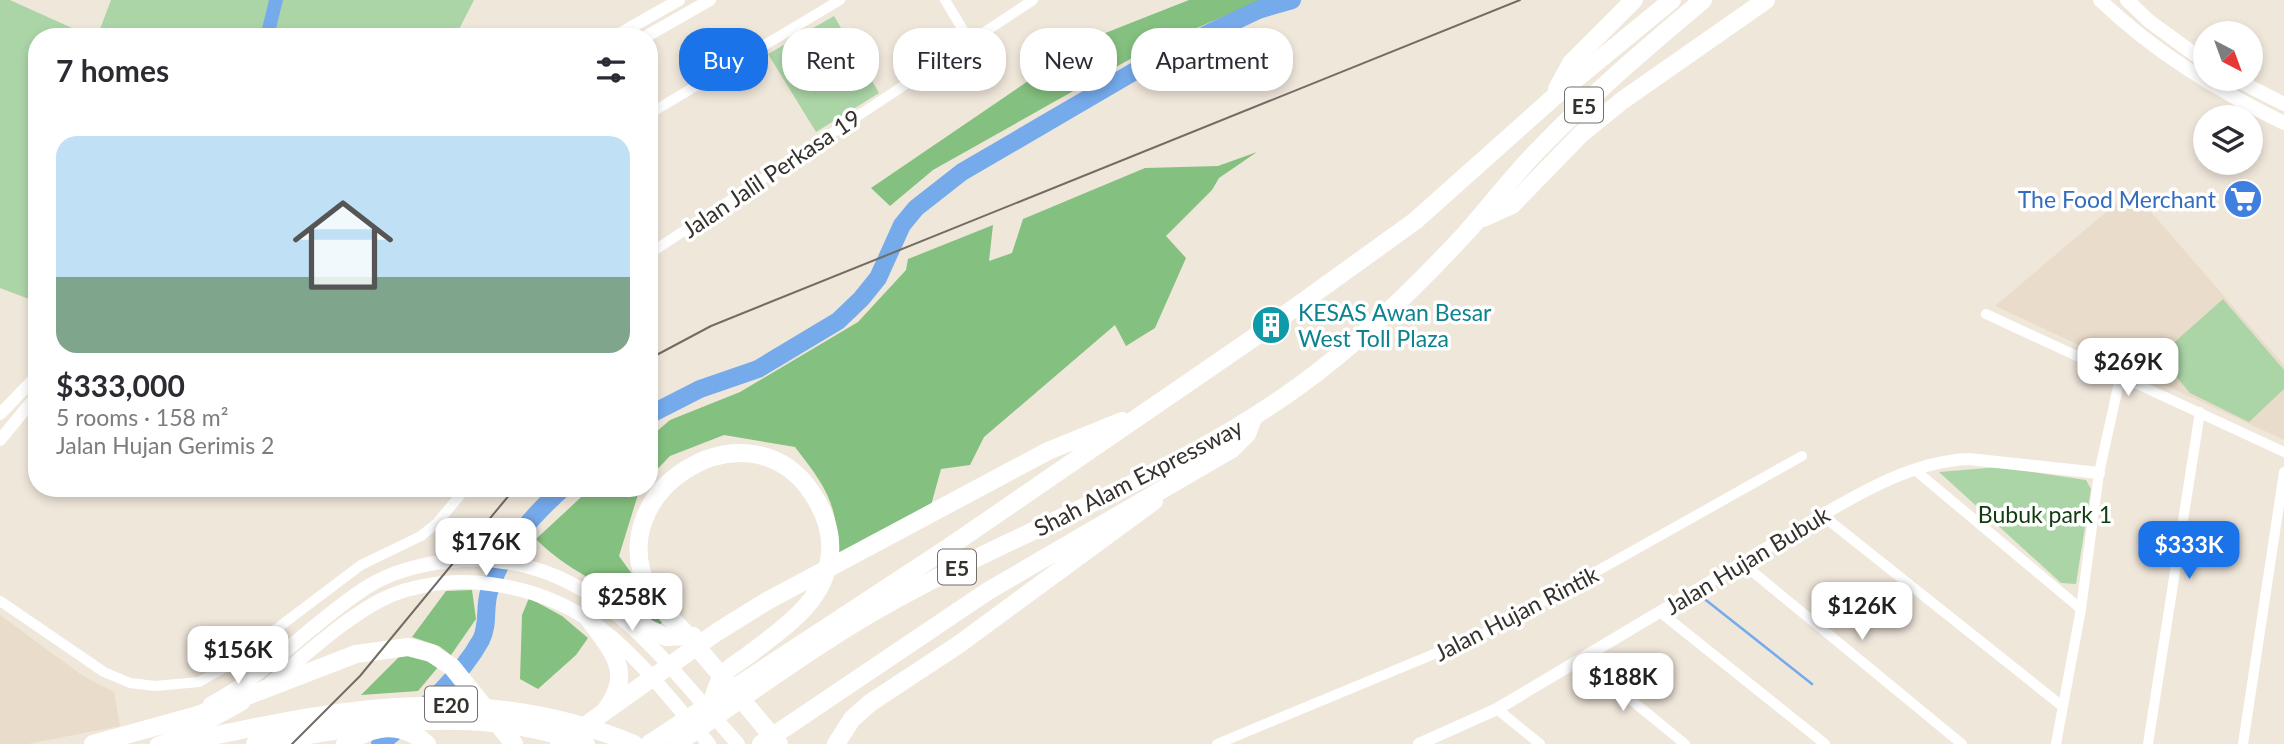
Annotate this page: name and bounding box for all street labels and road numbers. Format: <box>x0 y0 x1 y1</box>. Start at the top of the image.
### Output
road number: E5 <box>1565 88 1603 122</box>
street label: Jalan Jalil Perkasa 19 <box>676 103 866 243</box>
street label: Shah Alam Expressway <box>1029 412 1247 542</box>
street label: Jalan Hujan Bubuk <box>1660 500 1835 620</box>
road number: E5 <box>938 550 976 584</box>
street label: Jalan Hujan Rintik <box>1429 559 1603 666</box>
road number: E20 <box>425 686 477 722</box>

